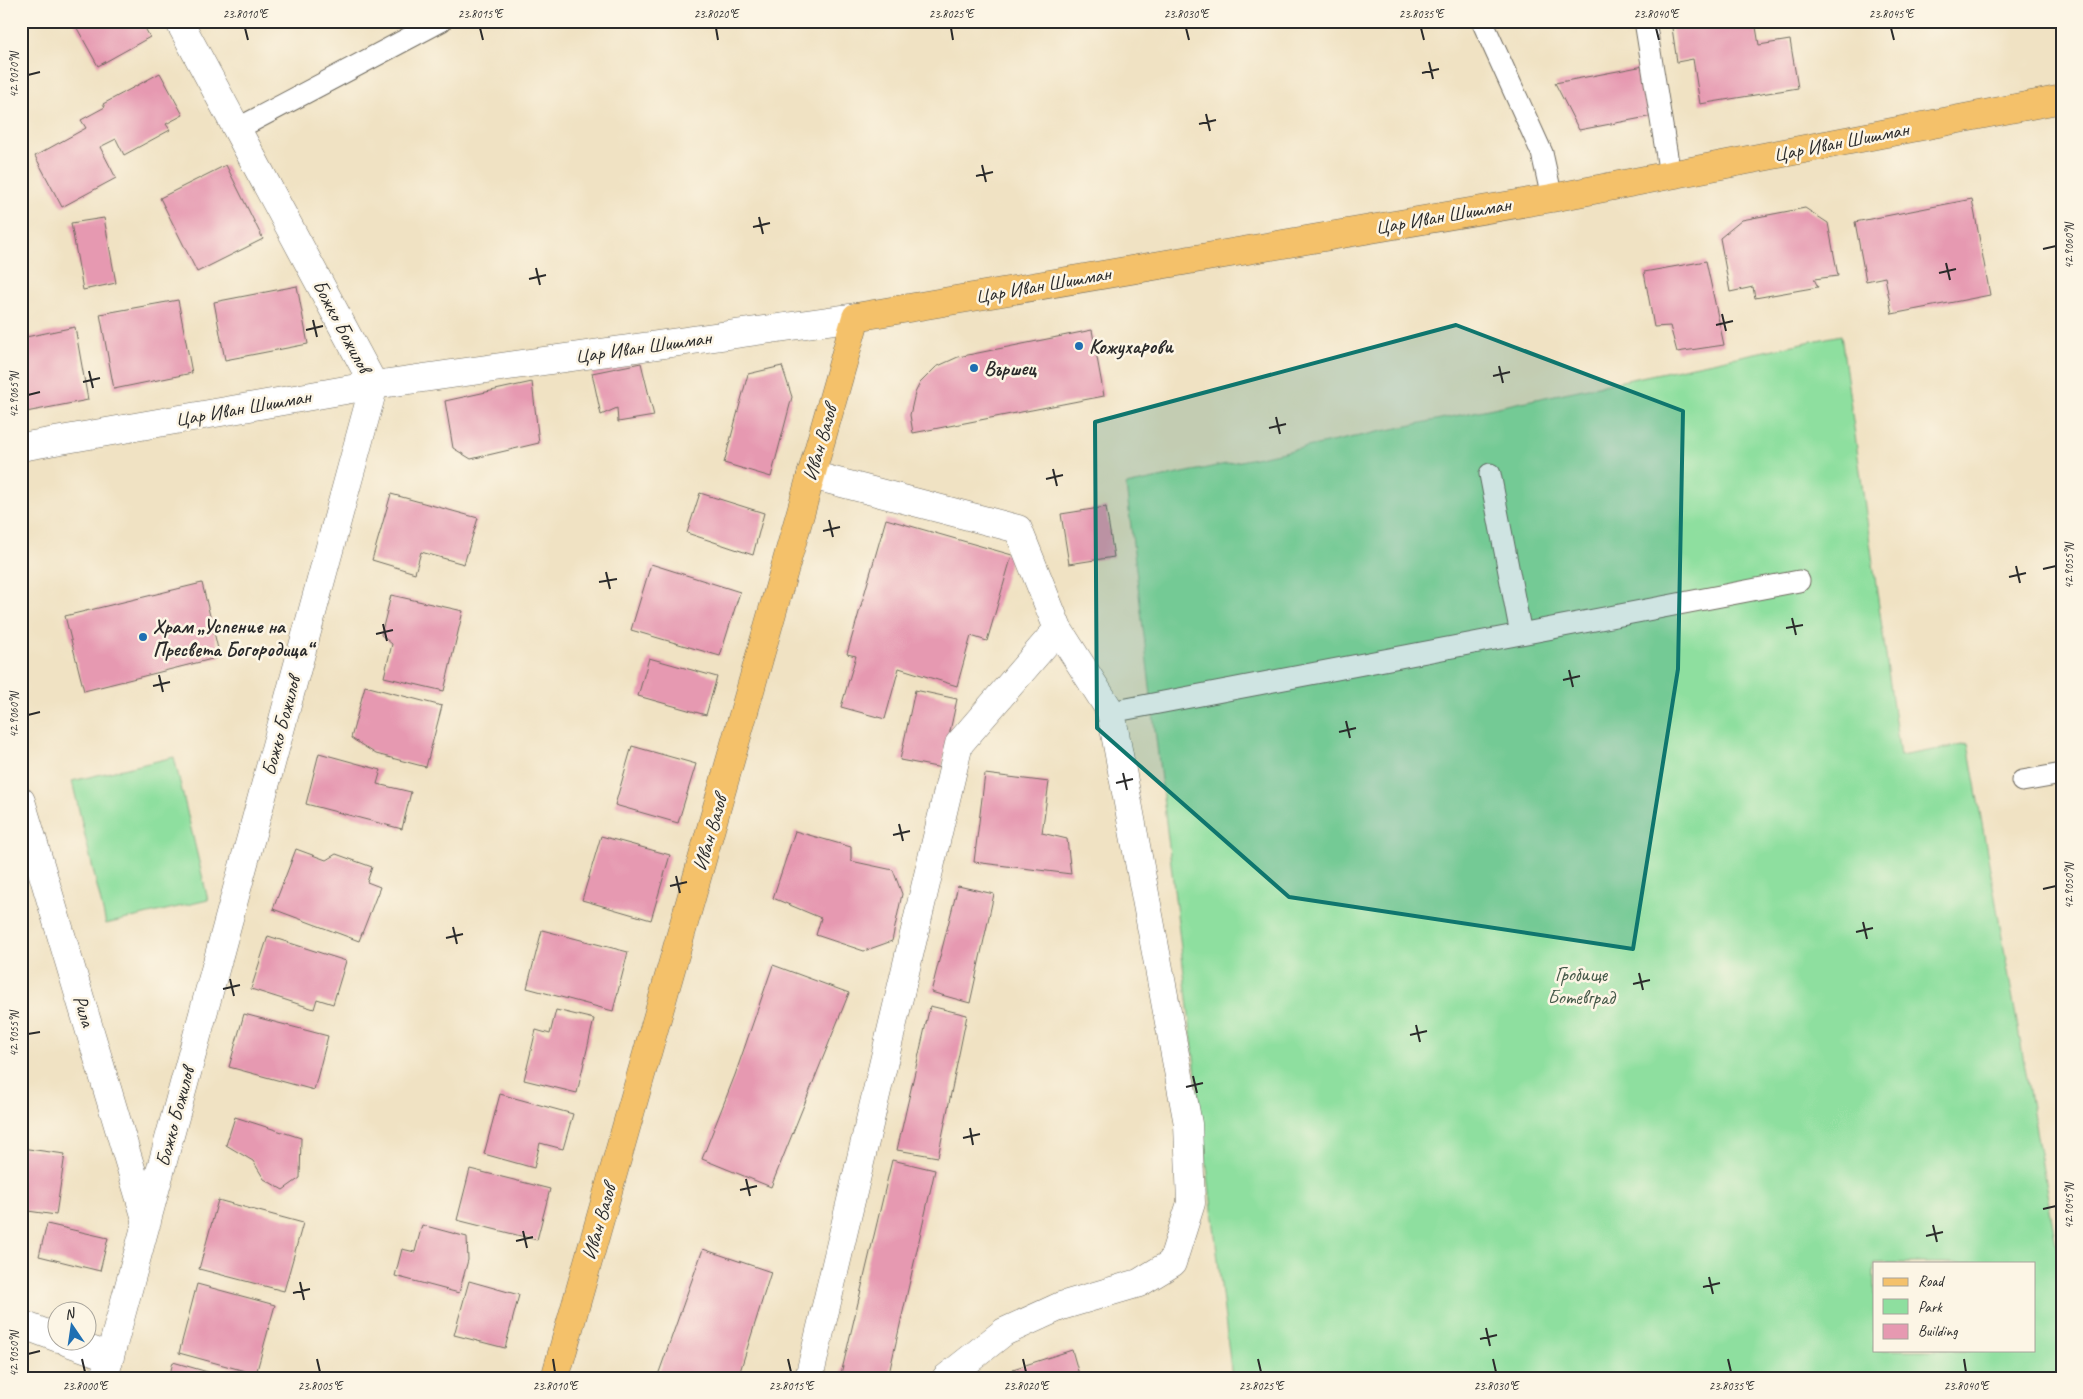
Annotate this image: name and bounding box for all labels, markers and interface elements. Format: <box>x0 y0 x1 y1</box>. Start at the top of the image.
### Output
text: 23.8010°E <box>223 6 269 22</box>
text: 23.8015°E <box>458 6 504 22</box>
text: 23.8020°E <box>694 6 740 22</box>
text: 23.8025°E <box>929 6 975 22</box>
text: 23.8030°E <box>1164 6 1210 22</box>
text: 23.8035°E <box>1399 6 1445 22</box>
text: 23.8040°E <box>1634 6 1680 22</box>
text: 23.8045°E <box>1869 6 1915 22</box>
text: 42.9070°N <box>6 51 22 98</box>
street label: Цар Иван Шишман <box>1771 116 1912 167</box>
street label: Цар Иван Шишман <box>1373 191 1514 240</box>
text: 42.9060°N <box>2061 222 2077 269</box>
street label: Цар Иван Шишман <box>973 260 1114 309</box>
street label: Божко Божилов <box>307 275 378 380</box>
street label: Цар Иван Шишман <box>573 325 714 369</box>
place label: Кожухарови <box>1089 334 1174 360</box>
marker: Кожухарови <box>1073 340 1085 352</box>
place label: Вършец <box>984 356 1037 381</box>
marker: Вършец <box>968 362 980 374</box>
text: 42.9065°N <box>6 371 22 418</box>
street label: Цар Иван Шишман <box>173 383 314 432</box>
street label: Иван Вазов <box>797 398 844 484</box>
text: 42.9055°N <box>2061 542 2077 589</box>
place label: Храм „Успение на Пресвета Богородица“ <box>153 614 316 662</box>
marker: Храм „Успение на Пресвета Богородица“ <box>137 631 149 643</box>
street label: Божко Божилов <box>256 671 307 778</box>
text: 42.9060°N <box>6 691 22 738</box>
street label: Иван Вазов <box>687 788 734 874</box>
text: 42.9050°N <box>2061 862 2077 909</box>
park label: Гробище Ботевград <box>1547 962 1616 1010</box>
street label: Рила <box>67 992 101 1032</box>
text: 42.9055°N <box>6 1010 22 1057</box>
street label: Божко Божилов <box>150 1062 201 1169</box>
street label: Иван Вазов <box>576 1177 623 1263</box>
text: 42.9045°N <box>2061 1182 2077 1229</box>
legend <box>1873 1262 2036 1352</box>
text: Road <box>1918 1272 1945 1291</box>
text: Park <box>1918 1298 1943 1317</box>
north arrow <box>48 1302 98 1352</box>
text: N <box>63 1304 78 1323</box>
text: Building <box>1918 1322 1958 1341</box>
text: 42.9050°N <box>6 1330 22 1377</box>
text: 23.8000°E <box>63 1378 109 1394</box>
text: 23.8005°E <box>298 1378 344 1394</box>
text: 23.8010°E <box>533 1378 579 1394</box>
text: 23.8015°E <box>769 1378 815 1394</box>
text: 23.8020°E <box>1004 1378 1050 1394</box>
text: 23.8025°E <box>1239 1378 1285 1394</box>
text: 23.8030°E <box>1474 1378 1520 1394</box>
text: 23.8035°E <box>1709 1378 1755 1394</box>
text: 23.8040°E <box>1944 1378 1990 1394</box>

